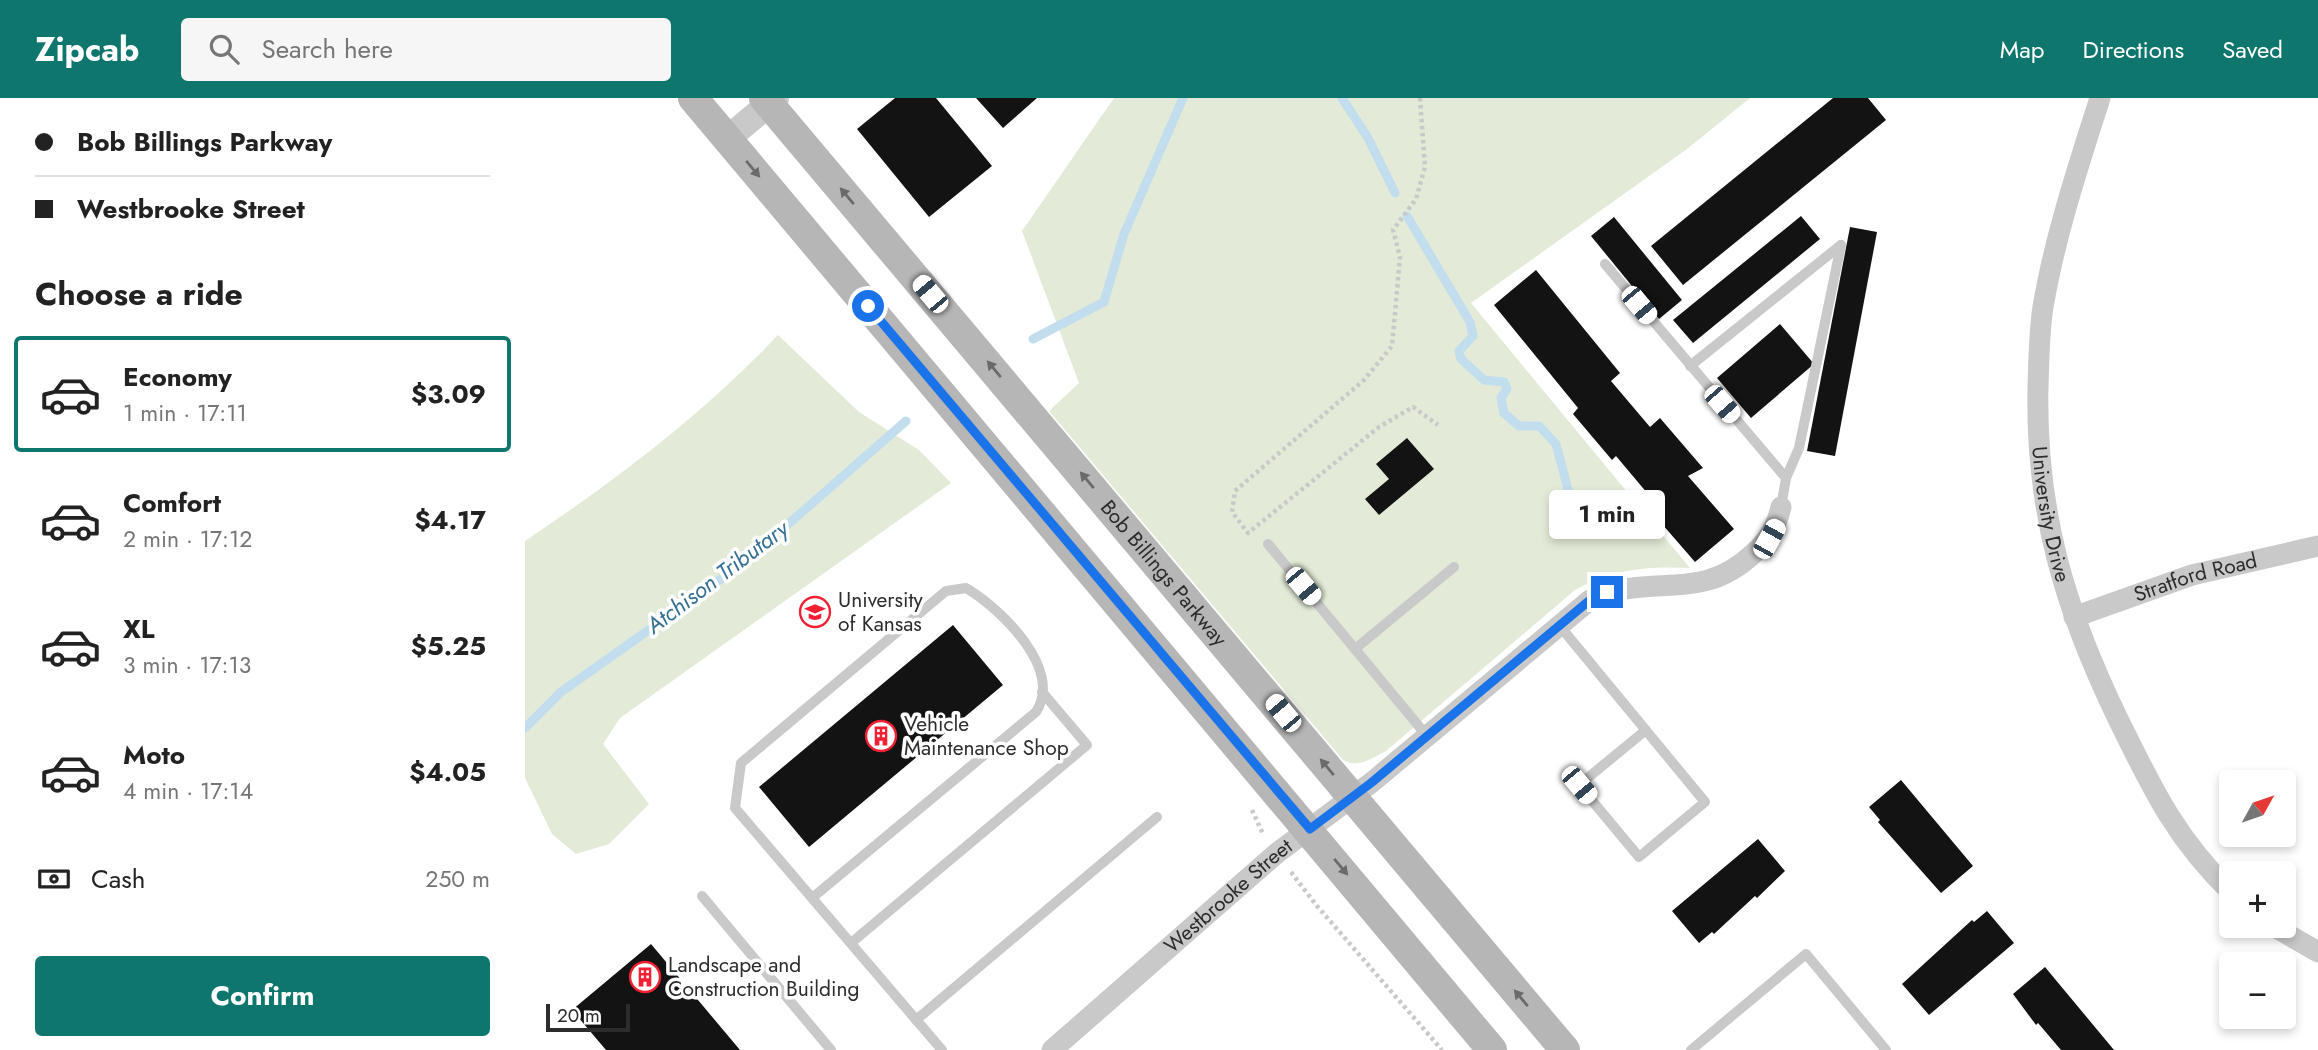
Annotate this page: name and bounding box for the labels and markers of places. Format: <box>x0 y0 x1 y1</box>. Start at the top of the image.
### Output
place label: University of Kansas <box>838 585 924 639</box>
school or university icon: University of Kansas <box>798 595 832 629</box>
place label: Vehicle Maintenance Shop <box>904 709 1069 763</box>
building icon: Vehicle Maintenance Shop <box>864 719 898 753</box>
place label: Landscape and Construction Building <box>668 950 859 1004</box>
building icon: Landscape and Construction Building <box>628 960 662 994</box>

